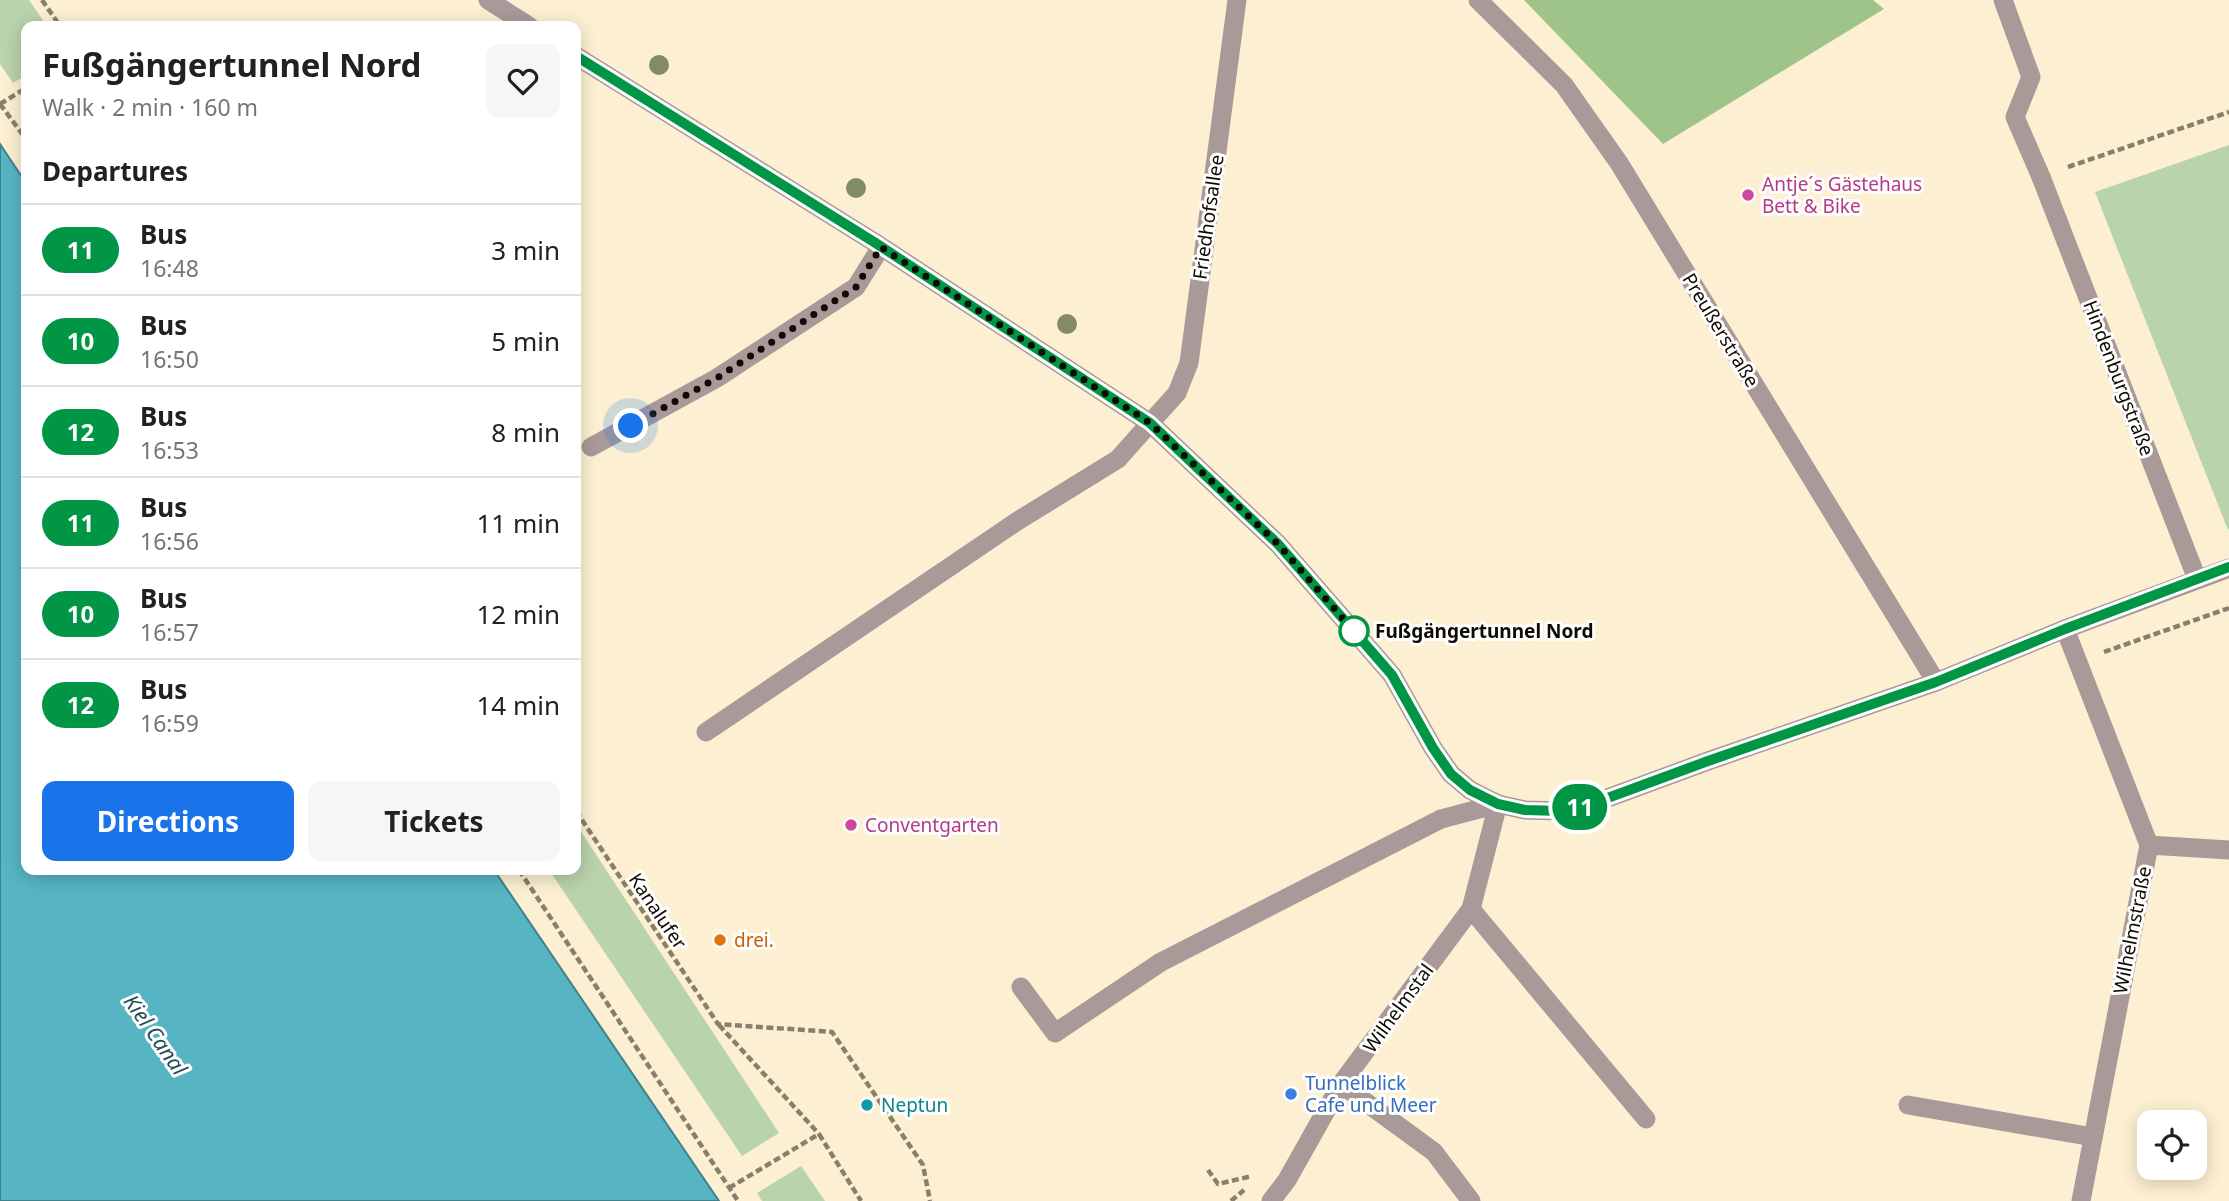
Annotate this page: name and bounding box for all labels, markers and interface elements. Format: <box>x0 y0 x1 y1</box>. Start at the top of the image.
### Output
text: Fußgängertunnel Nord <box>42 42 421 87</box>
button: heart <box>486 44 560 118</box>
text: Walk · 2 min · 160 m <box>42 91 258 123</box>
text: Departures <box>42 153 188 189</box>
street label: Friedhofsallee <box>1186 153 1230 281</box>
place label: Antje´s Gästehaus Bett & Bike <box>1762 171 1922 219</box>
marker: Antje´s Gästehaus Bett & Bike <box>1740 187 1756 203</box>
text: Bus <box>140 216 187 252</box>
text: 3 min <box>491 232 560 268</box>
text: 11 <box>67 233 94 266</box>
text: 16:48 <box>140 252 199 284</box>
street label: Preußerstraße <box>1677 268 1765 392</box>
street label: Hindenburgstraße <box>2077 297 2161 459</box>
text: Bus <box>140 307 187 343</box>
text: 5 min <box>491 323 560 359</box>
text: 10 <box>67 324 94 357</box>
text: 16:50 <box>140 343 199 375</box>
text: Bus <box>140 398 187 434</box>
your location <box>613 408 648 443</box>
text: 8 min <box>491 414 560 450</box>
text: 12 <box>67 415 94 448</box>
text: 16:53 <box>140 434 199 466</box>
text: Bus <box>140 489 187 525</box>
text: 11 min <box>476 505 560 541</box>
text: 11 <box>67 506 94 539</box>
text: 16:56 <box>140 525 199 557</box>
text: Bus <box>140 580 187 616</box>
text: 12 min <box>476 596 560 632</box>
text: 10 <box>67 597 94 630</box>
text: 16:57 <box>140 616 199 648</box>
marker: Fußgängertunnel Nord <box>1339 616 1369 646</box>
place label: Fußgängertunnel Nord <box>1375 618 1593 644</box>
text: Bus <box>140 671 187 707</box>
text: 14 min <box>476 687 560 723</box>
text: 12 <box>67 688 94 721</box>
text: 16:59 <box>140 707 199 739</box>
button: Directions <box>42 781 294 861</box>
button: Tickets <box>308 781 560 861</box>
line badge: 11 <box>1548 784 1612 830</box>
text: 11 <box>1566 790 1594 823</box>
place label: Conventgarten <box>865 812 999 838</box>
marker: Conventgarten <box>843 817 859 833</box>
street label: Wilhelmstraße <box>2107 864 2157 996</box>
street label: Kanalufer <box>623 868 693 954</box>
place label: drei. <box>734 927 774 953</box>
marker: drei. <box>712 932 728 948</box>
street label: Wilhelmstal <box>1357 958 1439 1058</box>
water label: Kiel Canal <box>118 989 194 1081</box>
place label: Tunnelblick Cafe und Meer <box>1305 1070 1437 1118</box>
marker: Tunnelblick Cafe und Meer <box>1283 1086 1299 1102</box>
place label: Neptun <box>881 1092 948 1118</box>
marker: Neptun <box>859 1097 875 1113</box>
map controls <box>2137 1110 2207 1180</box>
button: locate <box>2137 1110 2207 1180</box>

